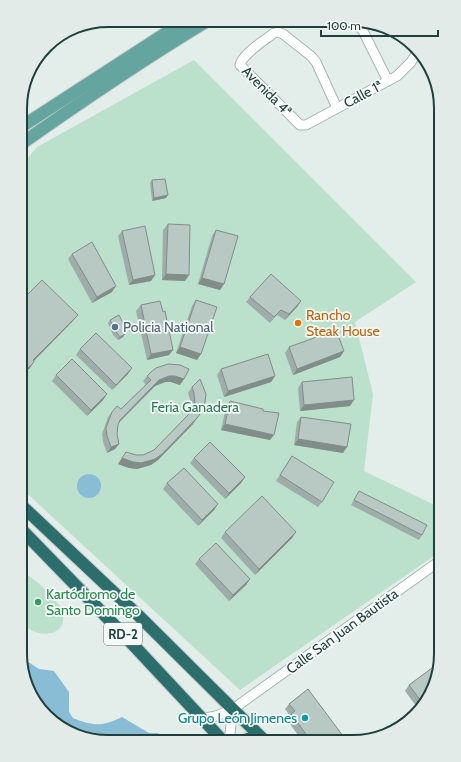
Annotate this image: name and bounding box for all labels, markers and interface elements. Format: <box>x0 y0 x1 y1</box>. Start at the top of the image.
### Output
scale bar <box>321 12 438 38</box>
text: 100 m <box>327 18 361 33</box>
street label: Avenida 4ª <box>238 62 296 120</box>
street label: Calle 1ª <box>340 76 386 112</box>
place label: Rancho Steak House <box>306 306 380 340</box>
place label: Policia National <box>123 318 214 336</box>
marker: Rancho Steak House <box>293 318 303 328</box>
marker: Policia National <box>110 322 120 332</box>
park label: Feria Ganadera <box>151 398 239 416</box>
street label: Calle San Juan Bautista <box>283 584 402 678</box>
place label: Kartódromo de Santo Domingo <box>46 585 140 619</box>
marker: Kartódromo de Santo Domingo <box>33 597 43 607</box>
road number: RD-2 <box>104 623 142 645</box>
place label: Grupo León Jimenes <box>178 709 297 727</box>
marker: Grupo León Jimenes <box>300 713 310 723</box>

